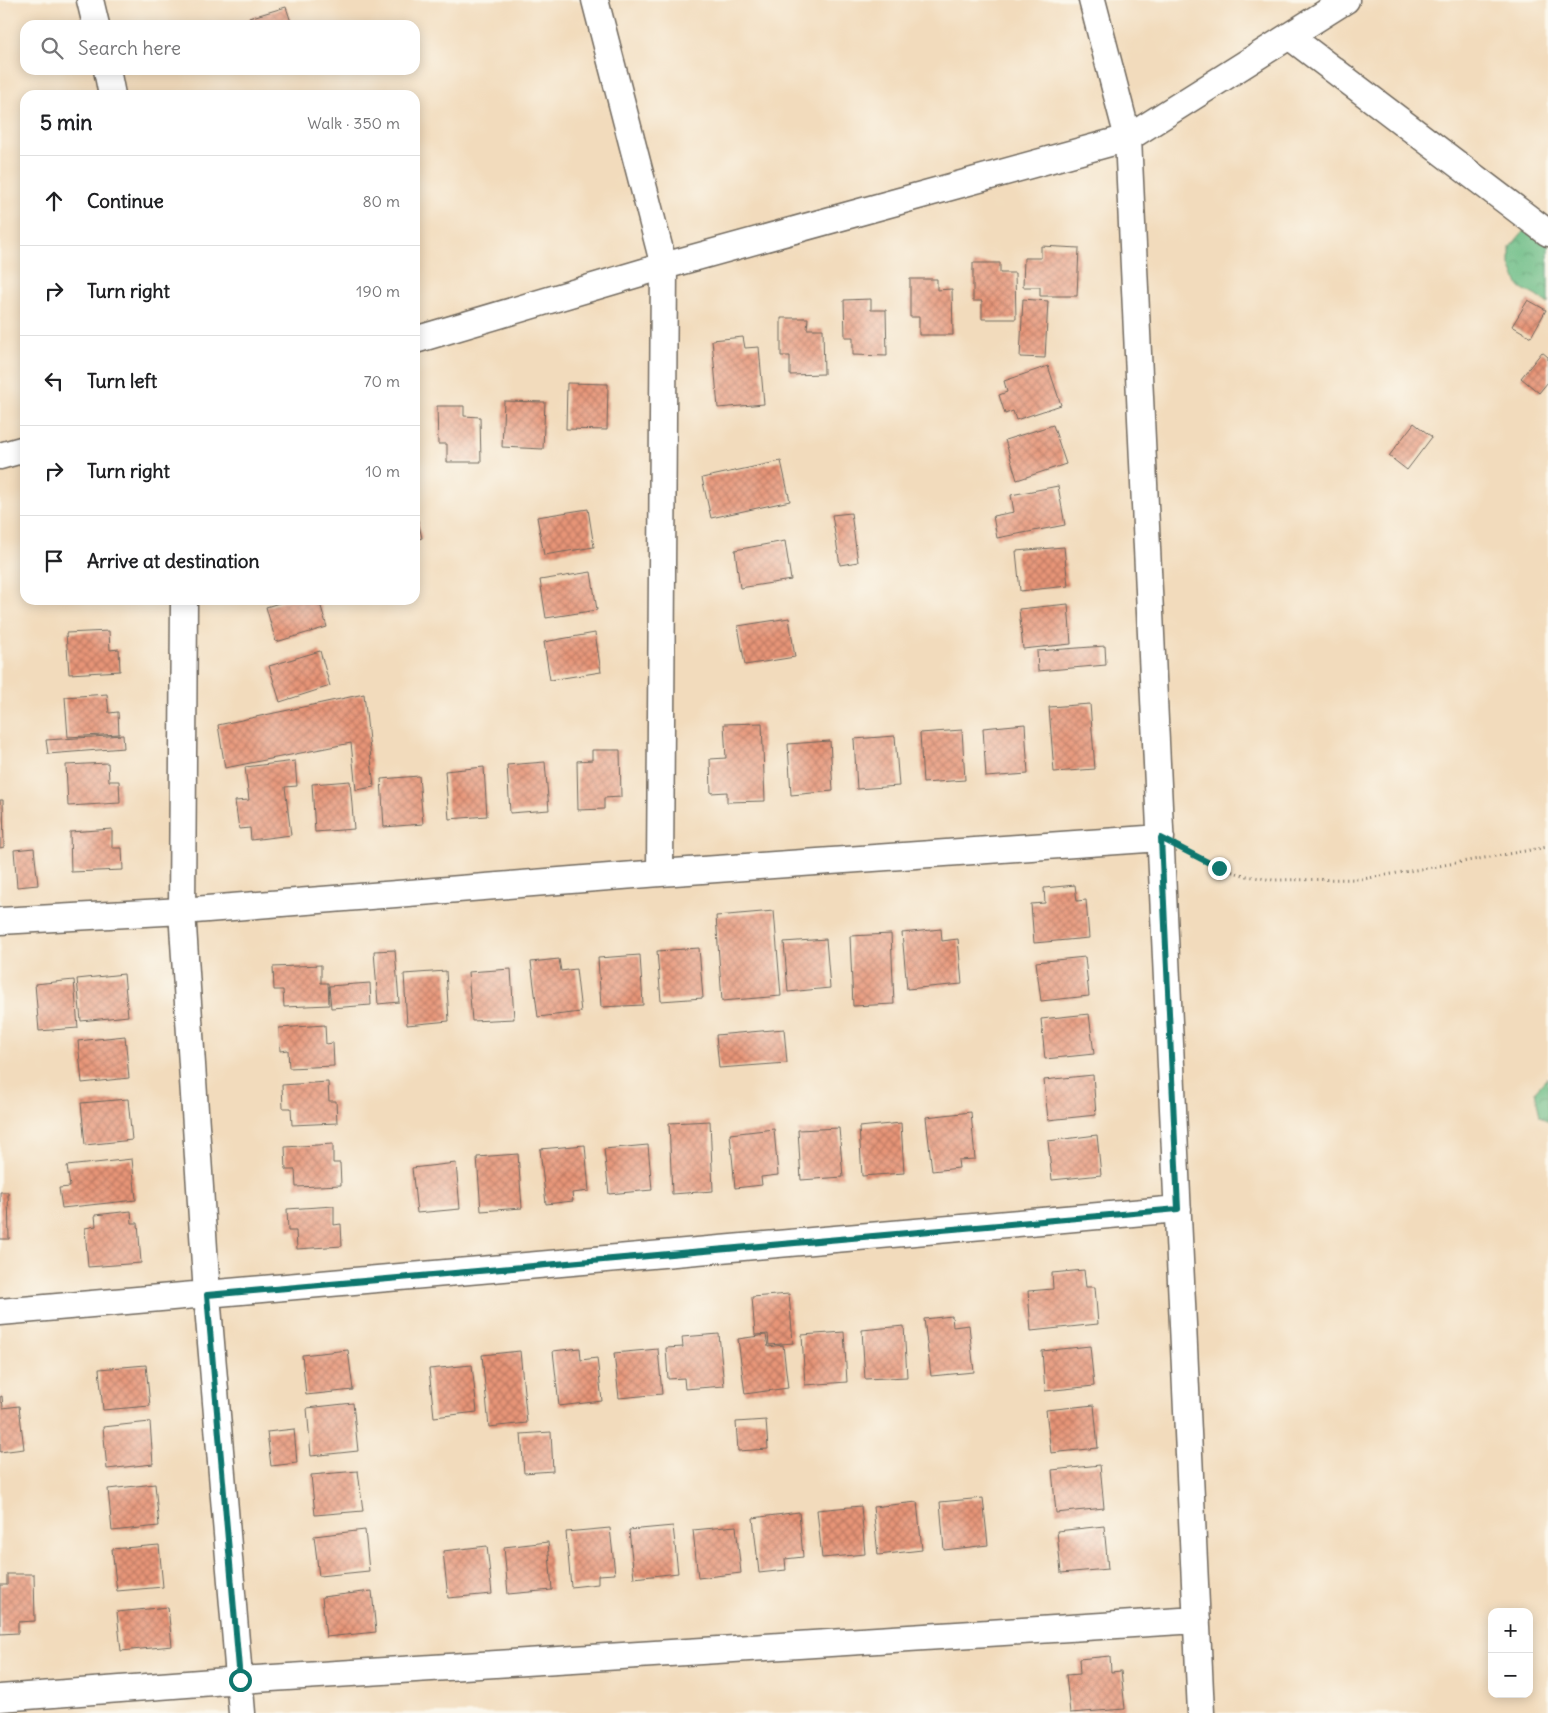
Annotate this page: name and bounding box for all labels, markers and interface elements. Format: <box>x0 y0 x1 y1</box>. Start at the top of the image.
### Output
search box <box>20 20 420 75</box>
icon: search <box>38 34 66 62</box>
text: Search here <box>78 36 181 60</box>
text: 5 min <box>40 109 92 136</box>
text: Walk · 350 m <box>307 113 400 133</box>
icon: ahead <box>40 187 68 215</box>
text: Continue <box>87 189 164 213</box>
text: 80 m <box>362 191 400 211</box>
icon: right <box>40 277 68 305</box>
text: Turn right <box>87 279 170 303</box>
text: 190 m <box>356 281 400 301</box>
icon: left <box>40 367 68 395</box>
text: Turn left <box>87 369 157 393</box>
text: 70 m <box>364 371 400 391</box>
icon: right <box>40 457 68 485</box>
text: Turn right <box>87 459 170 483</box>
text: 10 m <box>365 461 400 481</box>
icon: arrive <box>40 547 68 575</box>
text: Arrive at destination <box>87 549 260 573</box>
route end <box>1208 857 1231 880</box>
map controls <box>1488 1608 1533 1698</box>
button: + <box>1488 1608 1533 1653</box>
button: − <box>1488 1653 1533 1698</box>
route start <box>229 1669 252 1692</box>

